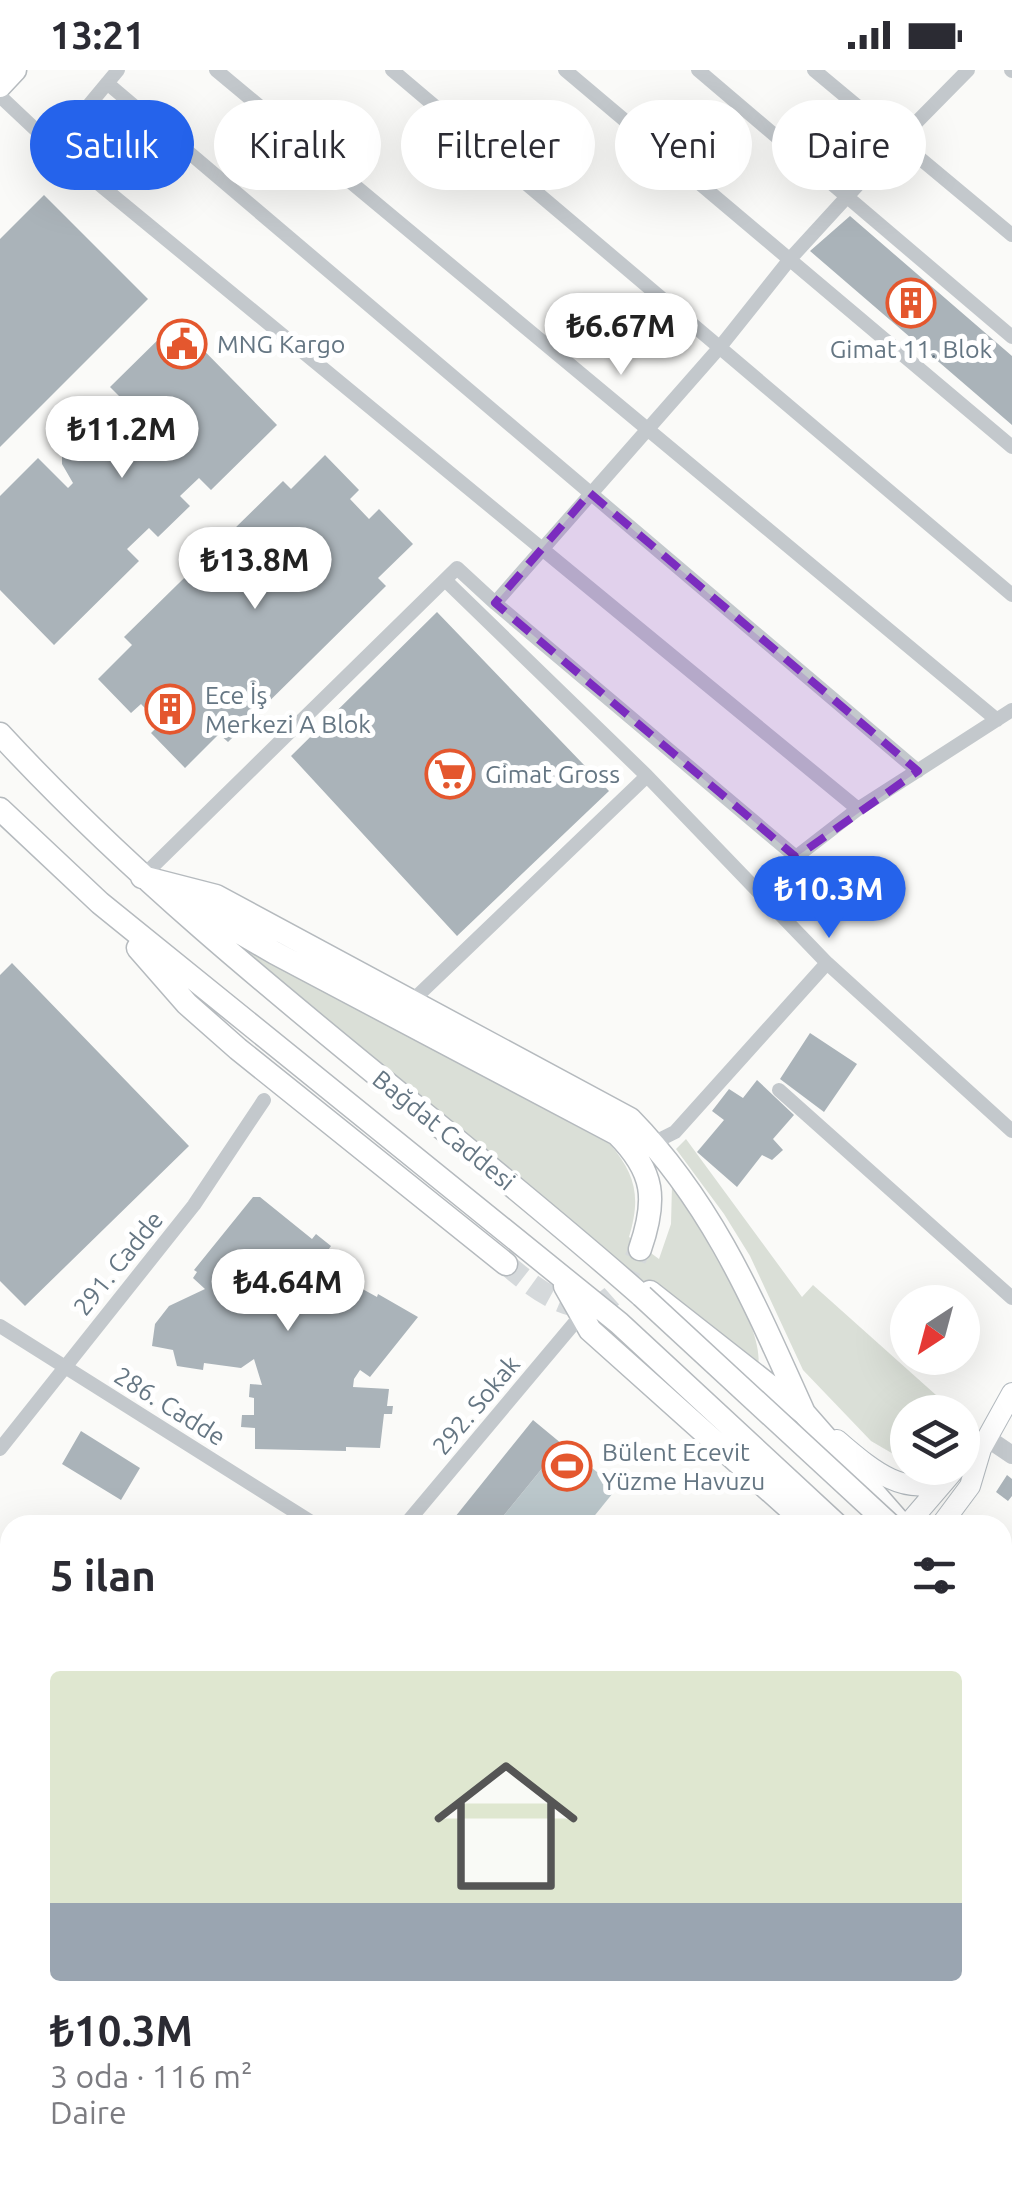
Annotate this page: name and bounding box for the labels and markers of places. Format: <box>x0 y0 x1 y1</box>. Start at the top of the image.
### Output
building icon: Gimat 11. Blok <box>885 277 937 329</box>
pin: ₺6.67M <box>540 293 702 378</box>
public building icon: MNG Kargo <box>156 318 208 370</box>
place label: MNG Kargo <box>217 330 345 358</box>
place label: Gimat 11. Blok <box>830 335 993 363</box>
pin: ₺11.2M <box>41 396 203 481</box>
pin: ₺13.8M <box>174 527 336 612</box>
place label: Ece İş Merkezi A Blok <box>205 681 371 738</box>
building icon: Ece İş Merkezi A Blok <box>144 683 196 735</box>
supermarket icon: Gimat Gross <box>424 748 476 800</box>
place label: Gimat Gross <box>485 760 620 788</box>
pin: ₺10.3M <box>748 856 910 941</box>
pin: ₺4.64M <box>207 1249 369 1334</box>
place label: Bülent Ecevit Yüzme Havuzu <box>602 1438 765 1495</box>
sports icon: Bülent Ecevit Yüzme Havuzu <box>541 1440 593 1492</box>

